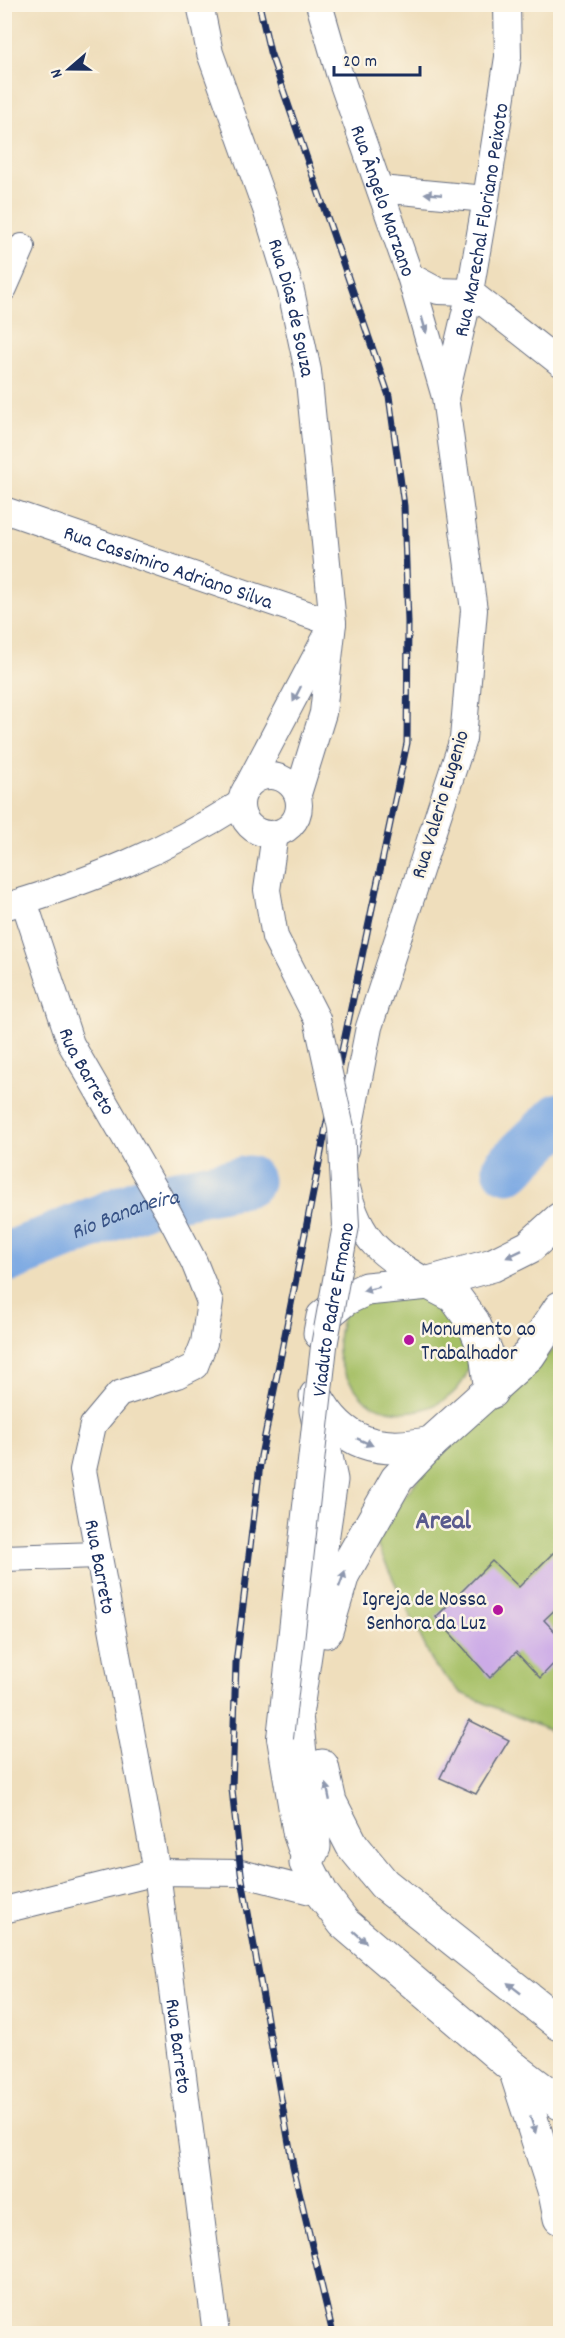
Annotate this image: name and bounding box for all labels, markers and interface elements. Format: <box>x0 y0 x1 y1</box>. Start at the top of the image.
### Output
north arrow <box>39 39 99 99</box>
scale bar <box>334 39 420 77</box>
text: 20 m <box>343 50 377 75</box>
text: N <box>45 66 69 81</box>
street label: Rua Marechal Floriano Peixoto <box>448 101 519 340</box>
street label: Rua Ângelo Marzano <box>340 122 421 282</box>
one-way arrow <box>424 189 443 199</box>
street label: Rua Dias de Souza <box>258 236 321 379</box>
one-way arrow <box>420 316 429 334</box>
street label: Rua Cassimiro Adriano Silva <box>59 520 277 620</box>
one-way arrow <box>292 685 301 702</box>
street label: Rua Valerio Eugenio <box>405 727 479 883</box>
street label: Rua Barreto <box>49 1025 121 1122</box>
water label: Rio Bananeira <box>67 1183 183 1249</box>
street label: Viaduto Padre Ermano <box>306 1220 364 1398</box>
one-way arrow <box>506 1250 523 1259</box>
one-way arrow <box>362 1284 380 1294</box>
place label: Monumento ao Trabalhador <box>421 1316 536 1370</box>
marker: Monumento ao Trabalhador <box>402 1333 416 1347</box>
one-way arrow <box>356 1437 373 1446</box>
district label: Areal <box>415 1503 471 1542</box>
street label: Rua Barreto <box>74 1517 121 1617</box>
one-way arrow <box>337 1570 347 1588</box>
place label: Igreja de Nossa Senhora da Luz <box>362 1586 487 1640</box>
marker: Igreja de Nossa Senhora da Luz <box>491 1603 505 1617</box>
one-way arrow <box>323 1782 332 1801</box>
one-way arrow <box>353 1930 368 1944</box>
one-way arrow <box>507 1982 523 1994</box>
street label: Rua Barreto <box>155 1997 197 2096</box>
one-way arrow <box>529 2116 538 2134</box>

